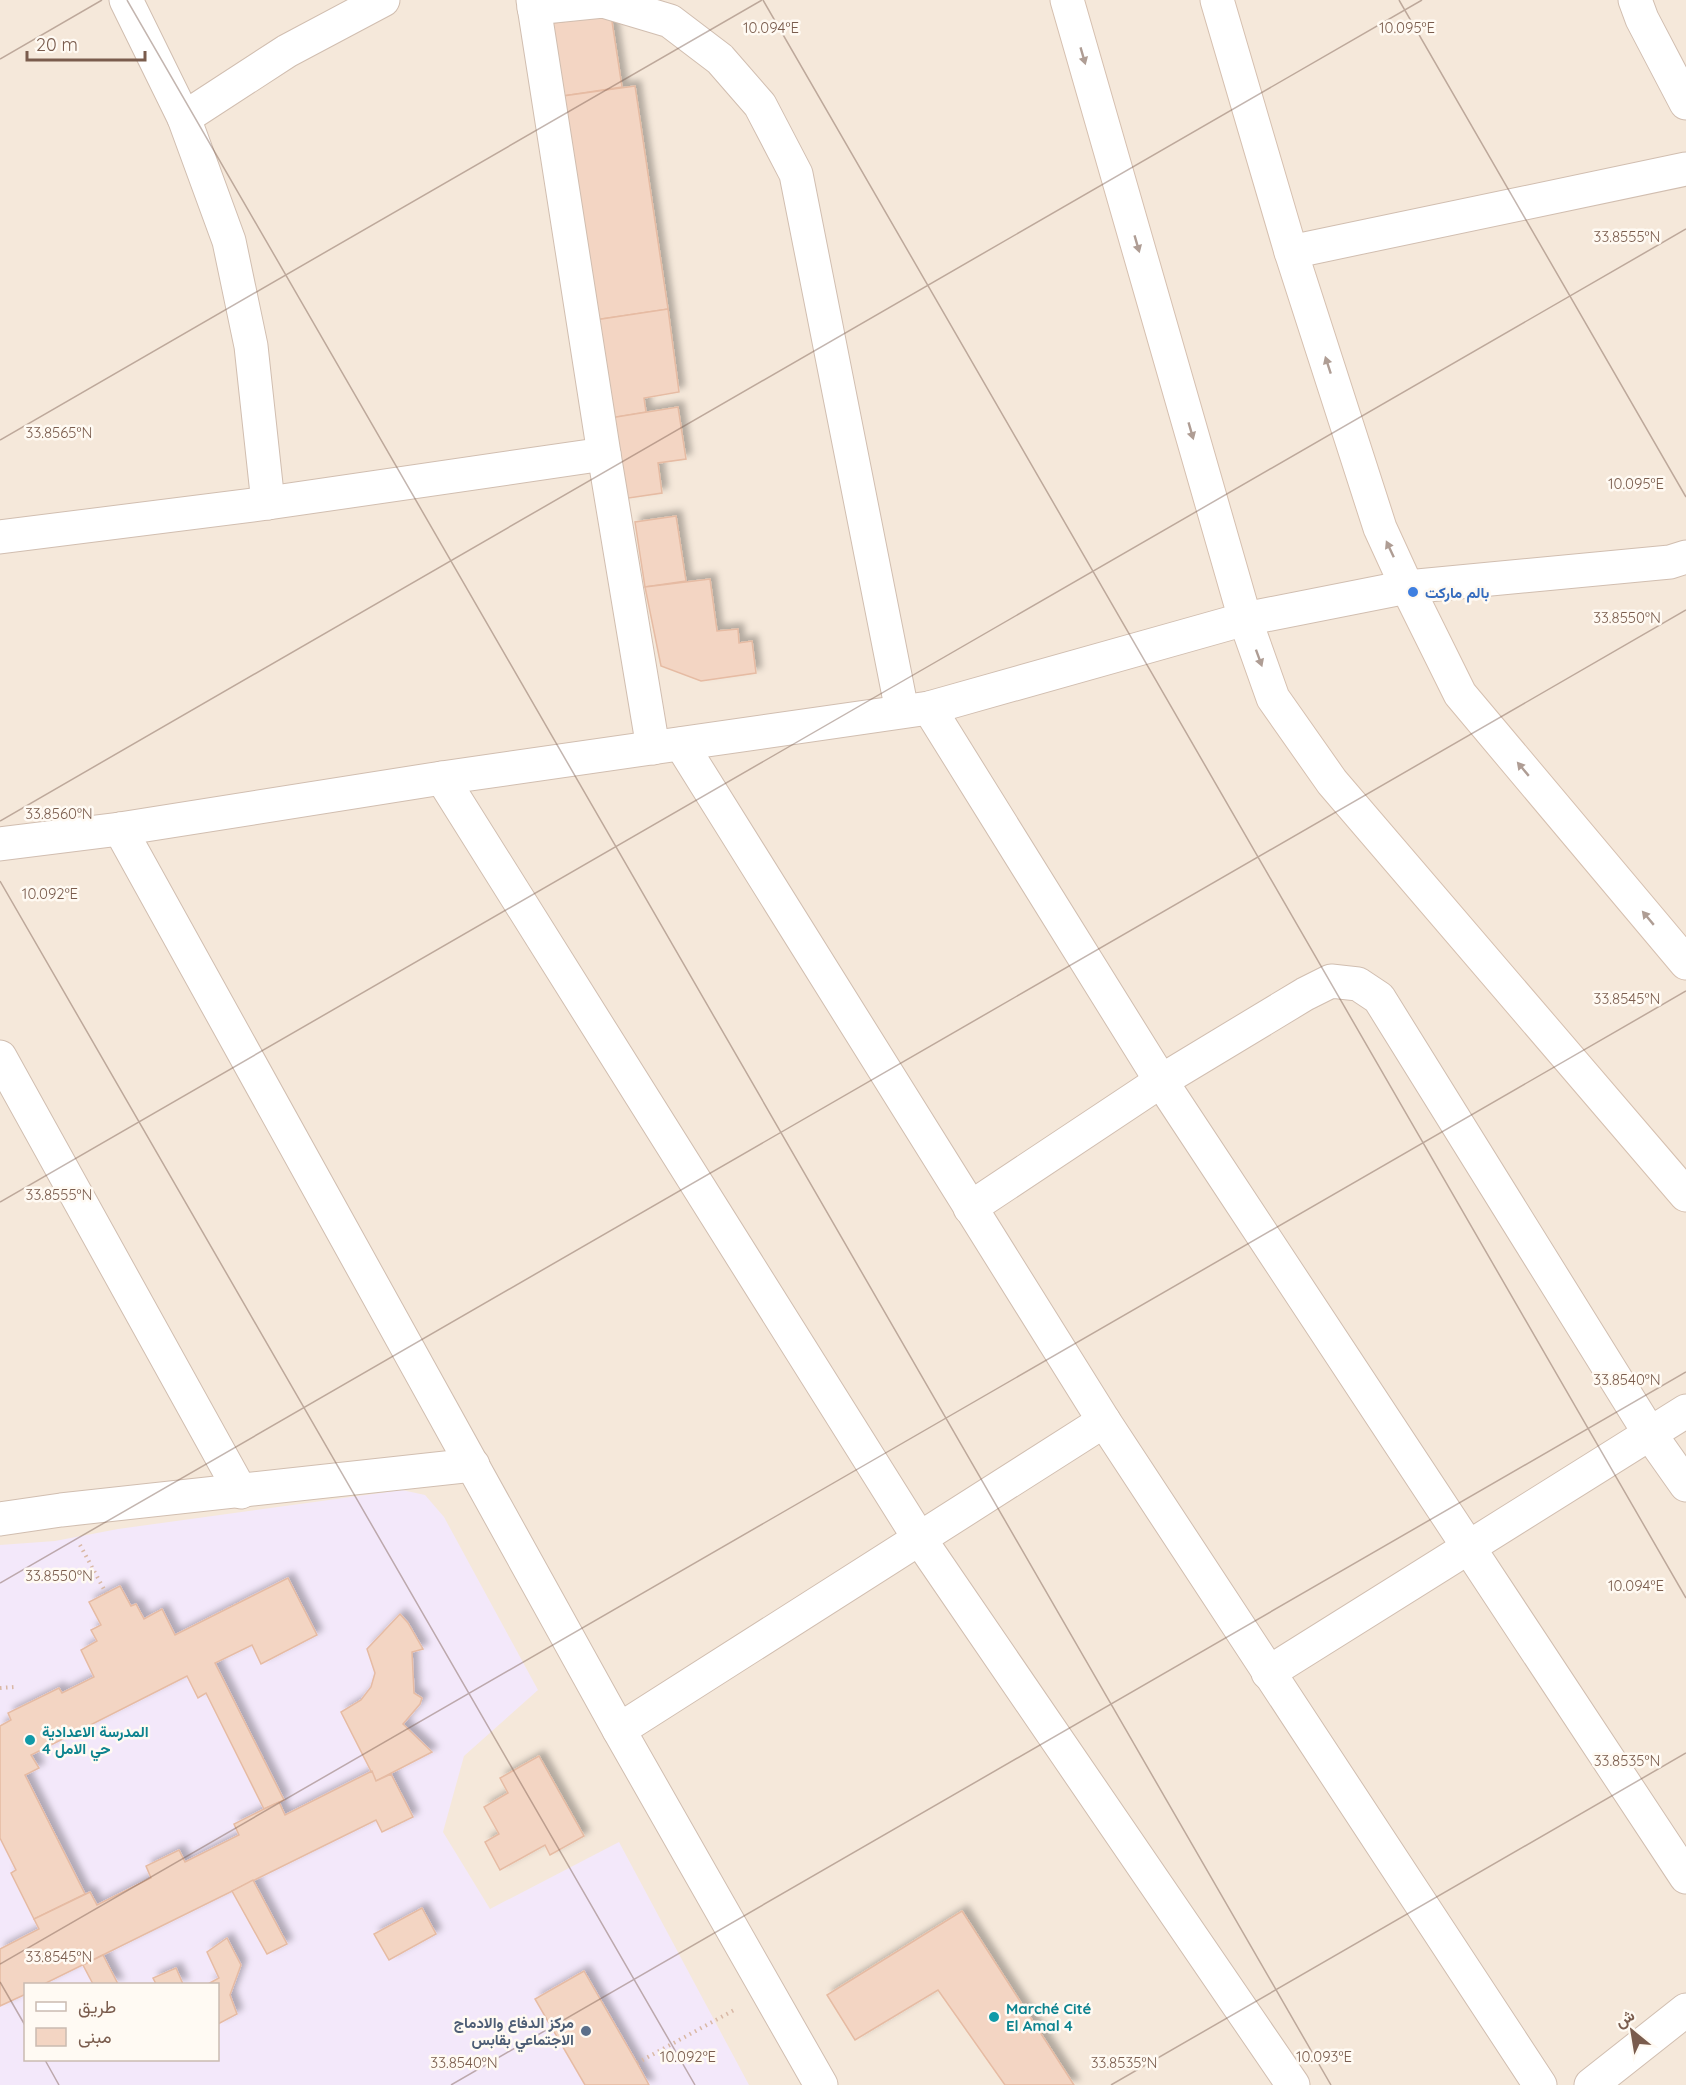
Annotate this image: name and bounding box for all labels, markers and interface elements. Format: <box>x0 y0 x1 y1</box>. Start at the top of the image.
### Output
text: 10.094°E <box>743 18 799 37</box>
text: 10.095°E <box>1379 18 1435 37</box>
scale bar <box>27 24 146 62</box>
text: 20 m <box>36 33 78 56</box>
one-way arrow <box>1079 47 1088 65</box>
text: 33.8555°N <box>1594 227 1660 246</box>
one-way arrow <box>1133 235 1142 253</box>
one-way arrow <box>1322 356 1332 374</box>
one-way arrow <box>1186 422 1196 440</box>
text: 33.8565°N <box>26 423 92 442</box>
text: 10.095°E <box>1608 474 1664 493</box>
one-way arrow <box>1385 540 1395 558</box>
place label: بالم ماركت <box>1425 583 1489 603</box>
marker: بالم ماركت <box>1406 585 1420 599</box>
text: 33.8550°N <box>1593 608 1661 627</box>
one-way arrow <box>1254 649 1264 667</box>
one-way arrow <box>1517 762 1530 777</box>
text: 33.8560°N <box>25 804 93 823</box>
text: 10.092°E <box>22 884 78 903</box>
one-way arrow <box>1642 910 1655 926</box>
text: 33.8545°N <box>1594 989 1660 1008</box>
text: 33.8555°N <box>26 1185 92 1204</box>
text: 33.8540°N <box>1593 1370 1661 1389</box>
text: 33.8550°N <box>25 1566 93 1585</box>
text: 10.094°E <box>1608 1576 1664 1595</box>
place label: المدرسة الاعدادية حي الامل 4 <box>42 1722 149 1762</box>
marker: المدرسة الاعدادية حي الامل 4 <box>23 1733 37 1747</box>
text: 33.8535°N <box>1594 1751 1660 1770</box>
text: 33.8545°N <box>26 1947 92 1966</box>
legend <box>24 1983 219 2061</box>
text: طريق <box>78 1995 116 2018</box>
place label: Marché Cité El Amal 4 <box>1006 1999 1092 2035</box>
north arrow <box>1602 2001 1662 2061</box>
text: ش <box>1611 2005 1638 2031</box>
marker: Marché Cité El Amal 4 <box>987 2010 1001 2024</box>
place label: مركز الدفاع والادماج الاجتماعي بقابس <box>454 2013 574 2053</box>
marker: مركز الدفاع والادماج الاجتماعي بقابس <box>579 2024 593 2038</box>
text: مبنى <box>78 2025 112 2048</box>
text: 10.092°E <box>660 2047 716 2066</box>
text: 10.093°E <box>1296 2047 1352 2066</box>
text: 33.8540°N <box>430 2053 498 2072</box>
text: 33.8535°N <box>1091 2053 1157 2072</box>

